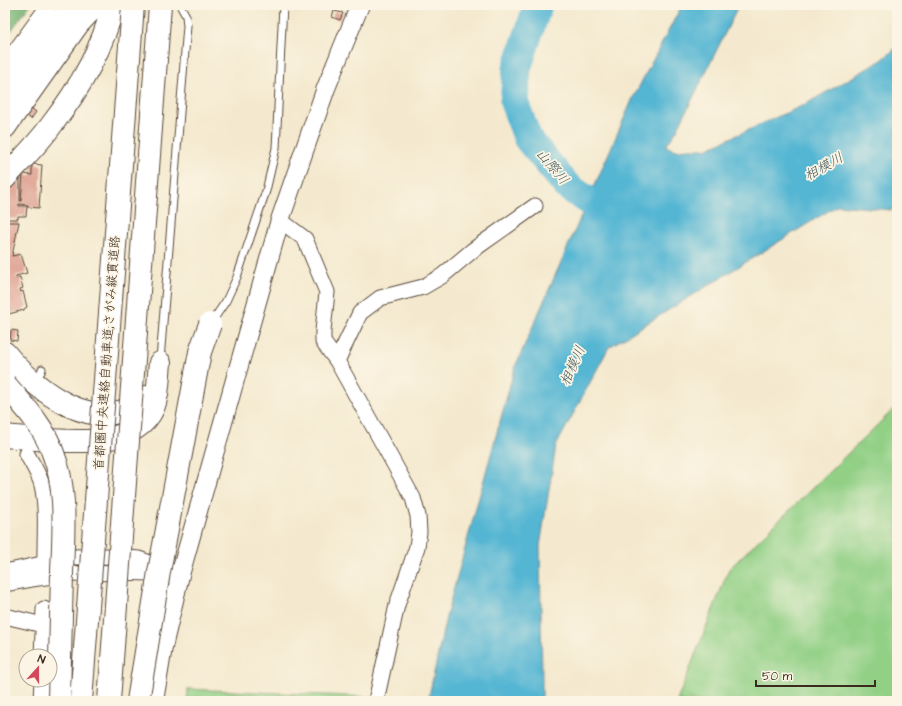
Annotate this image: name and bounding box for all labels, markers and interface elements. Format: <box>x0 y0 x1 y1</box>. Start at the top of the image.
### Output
water label: 山際川 <box>531 145 573 189</box>
water label: 相模川 <box>801 148 847 186</box>
street label: 首都圏中央連絡自動車道;さがみ縦貫道路 <box>90 235 124 471</box>
water label: 相模川 <box>555 343 591 389</box>
north arrow <box>18 648 58 688</box>
text: N <box>35 651 47 667</box>
scale bar <box>756 662 875 688</box>
text: 50 m <box>762 668 793 685</box>

